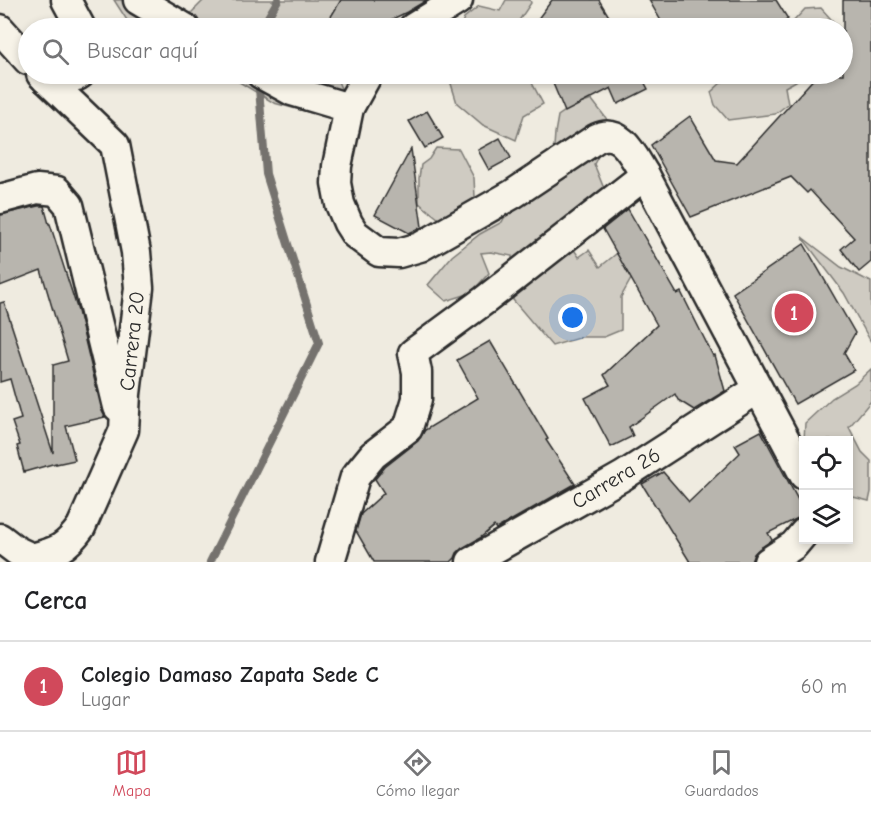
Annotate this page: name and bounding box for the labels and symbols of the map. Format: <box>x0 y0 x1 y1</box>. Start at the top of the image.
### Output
street label: Carrera 20 <box>115 290 149 392</box>
pin: 1 <box>774 290 814 336</box>
your location <box>558 303 587 332</box>
street label: Carrera 26 <box>568 442 664 514</box>

